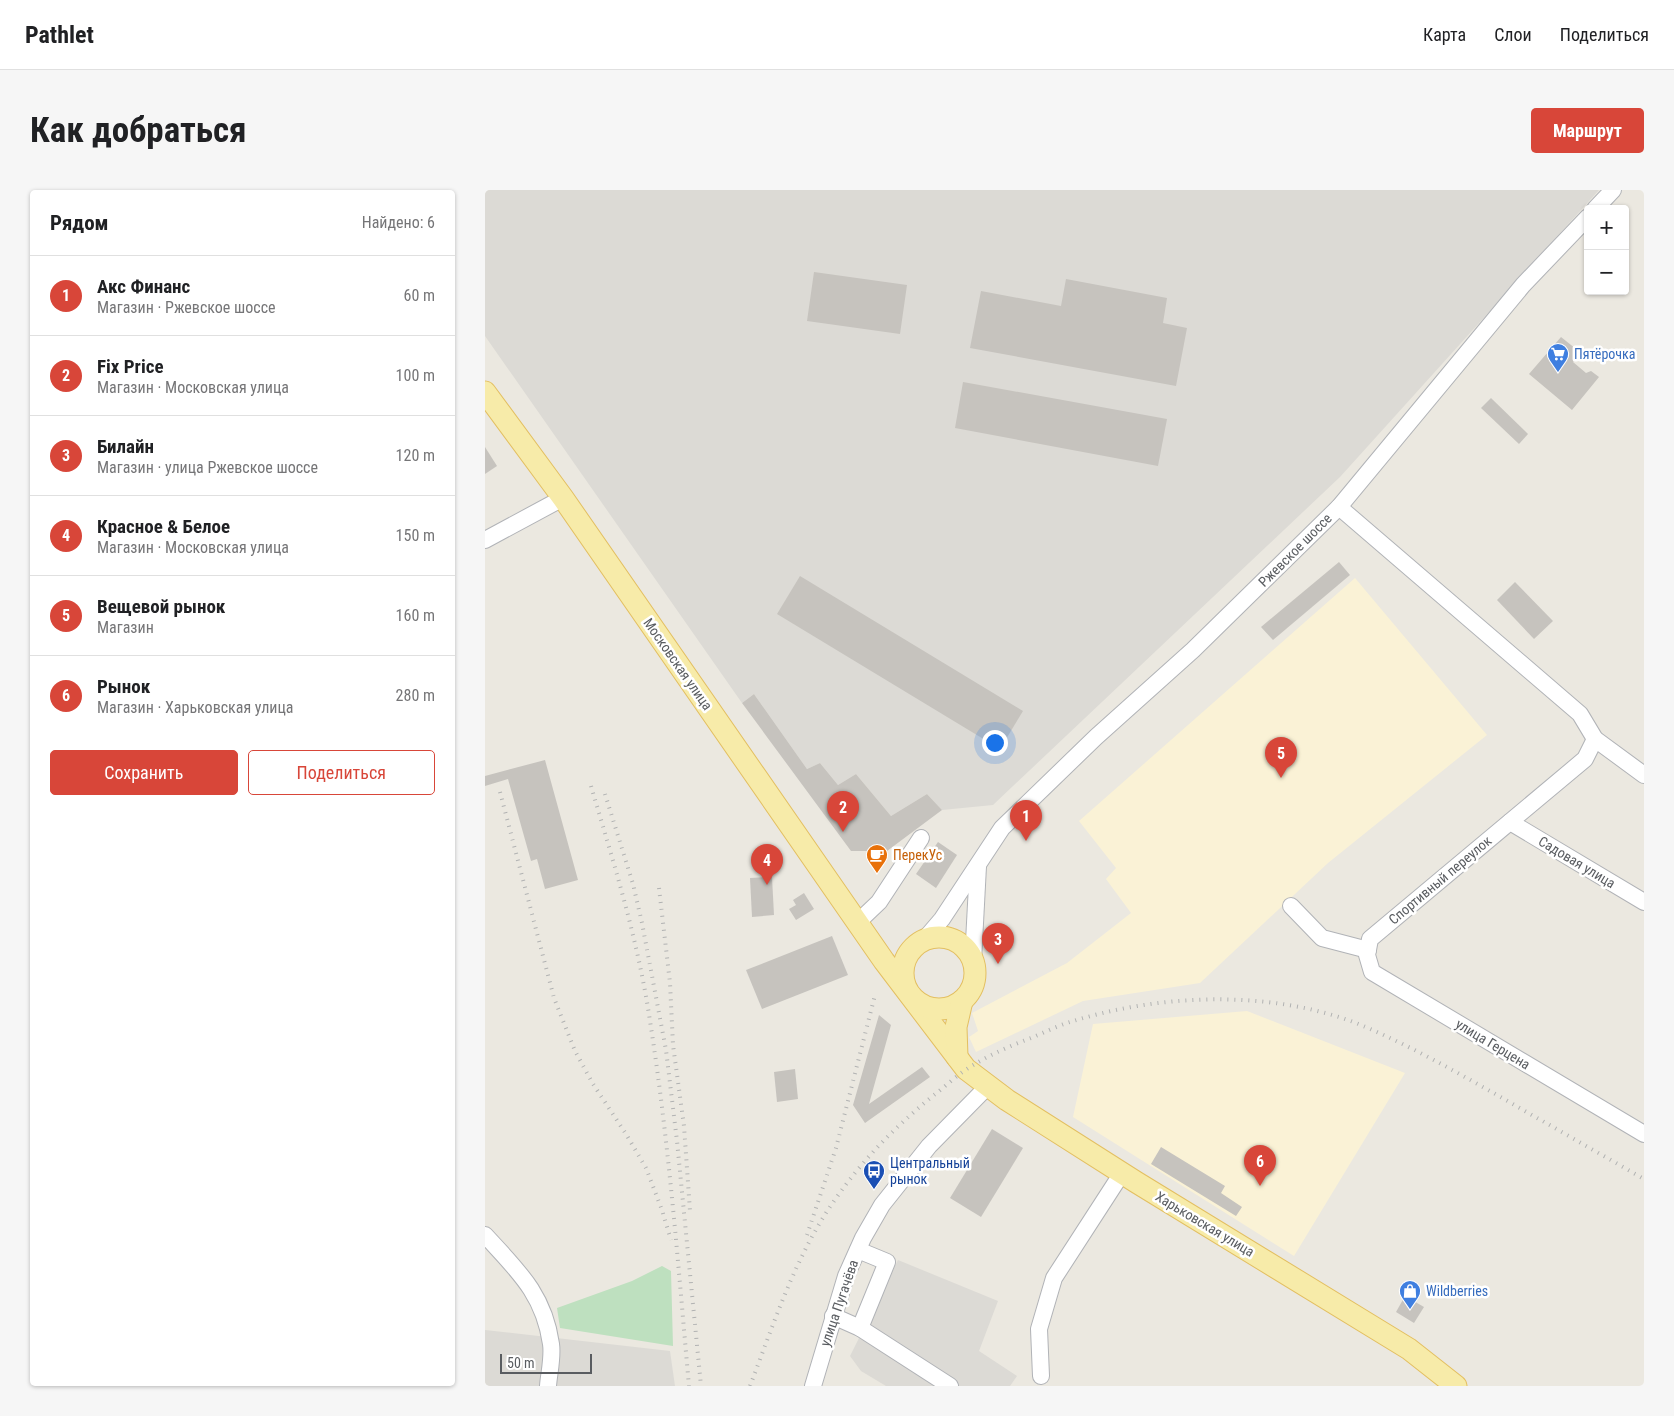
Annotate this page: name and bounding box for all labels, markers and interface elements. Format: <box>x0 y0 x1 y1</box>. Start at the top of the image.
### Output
text: Pathlet <box>25 21 94 49</box>
text: Карта <box>1423 24 1466 45</box>
text: Слои <box>1494 24 1532 45</box>
text: Поделиться <box>1560 24 1649 45</box>
button: Маршрут <box>1531 108 1644 153</box>
text: Как добраться <box>30 110 246 151</box>
map controls <box>1584 205 1629 295</box>
button: + <box>1584 205 1629 250</box>
text: Рядом <box>50 211 109 235</box>
text: Найдено: 6 <box>362 213 435 232</box>
button: − <box>1584 250 1629 295</box>
text: Акс Финанс <box>97 275 190 298</box>
text: 1 <box>62 286 70 305</box>
text: 60 m <box>403 286 435 305</box>
text: Магазин · Ржевское шоссе <box>97 298 276 317</box>
supermarket icon: Пятёрочка <box>1546 342 1570 373</box>
place label: Пятёрочка <box>1574 346 1636 362</box>
text: Fix Price <box>97 355 164 378</box>
text: 2 <box>62 366 70 385</box>
text: 100 m <box>396 366 435 385</box>
text: Магазин · Московская улица <box>97 378 289 397</box>
text: Билайн <box>97 435 154 458</box>
text: 3 <box>62 446 70 465</box>
text: 120 m <box>396 446 435 465</box>
text: Магазин · улица Ржевское шоссе <box>97 458 318 477</box>
street label: Ржевское шоссе <box>1255 510 1335 590</box>
text: Красное & Белое <box>97 515 230 538</box>
text: 4 <box>62 526 70 545</box>
text: 150 m <box>396 526 435 545</box>
text: Магазин · Московская улица <box>97 538 289 557</box>
text: Вещевой рынок <box>97 595 225 618</box>
text: 5 <box>62 606 70 625</box>
text: 160 m <box>396 606 435 625</box>
street label: Московская улица <box>640 615 716 713</box>
text: Магазин <box>97 618 154 637</box>
text: Рынок <box>97 675 150 698</box>
text: 6 <box>62 686 70 705</box>
text: 280 m <box>396 686 435 705</box>
text: Магазин · Харьковская улица <box>97 698 294 717</box>
your location <box>982 730 1008 756</box>
pin: 5 <box>1265 737 1297 778</box>
button: Сохранить <box>50 750 238 795</box>
button: Поделиться <box>248 750 435 795</box>
pin: 2 <box>827 791 859 832</box>
pin: 1 <box>1010 800 1042 841</box>
street label: Спортивный переулок <box>1385 832 1495 928</box>
street label: Садовая улица <box>1536 833 1618 891</box>
cafe icon: ПерекУс <box>865 843 889 874</box>
pin: 4 <box>751 844 783 885</box>
place label: ПерекУс <box>893 847 942 863</box>
pin: 3 <box>982 923 1014 964</box>
street label: улица Герцена <box>1453 1016 1533 1072</box>
pin: 6 <box>1244 1145 1276 1186</box>
place label: Центральный рынок <box>890 1155 970 1187</box>
bus stop icon: Центральный рынок <box>862 1159 886 1190</box>
street label: Харьковская улица <box>1153 1188 1257 1260</box>
street label: улица Пугачёва <box>817 1258 861 1348</box>
shop icon: Wildberries <box>1398 1279 1422 1310</box>
place label: Wildberries <box>1426 1283 1488 1299</box>
scale bar <box>500 1351 593 1374</box>
text: 50 m <box>507 1355 535 1371</box>

